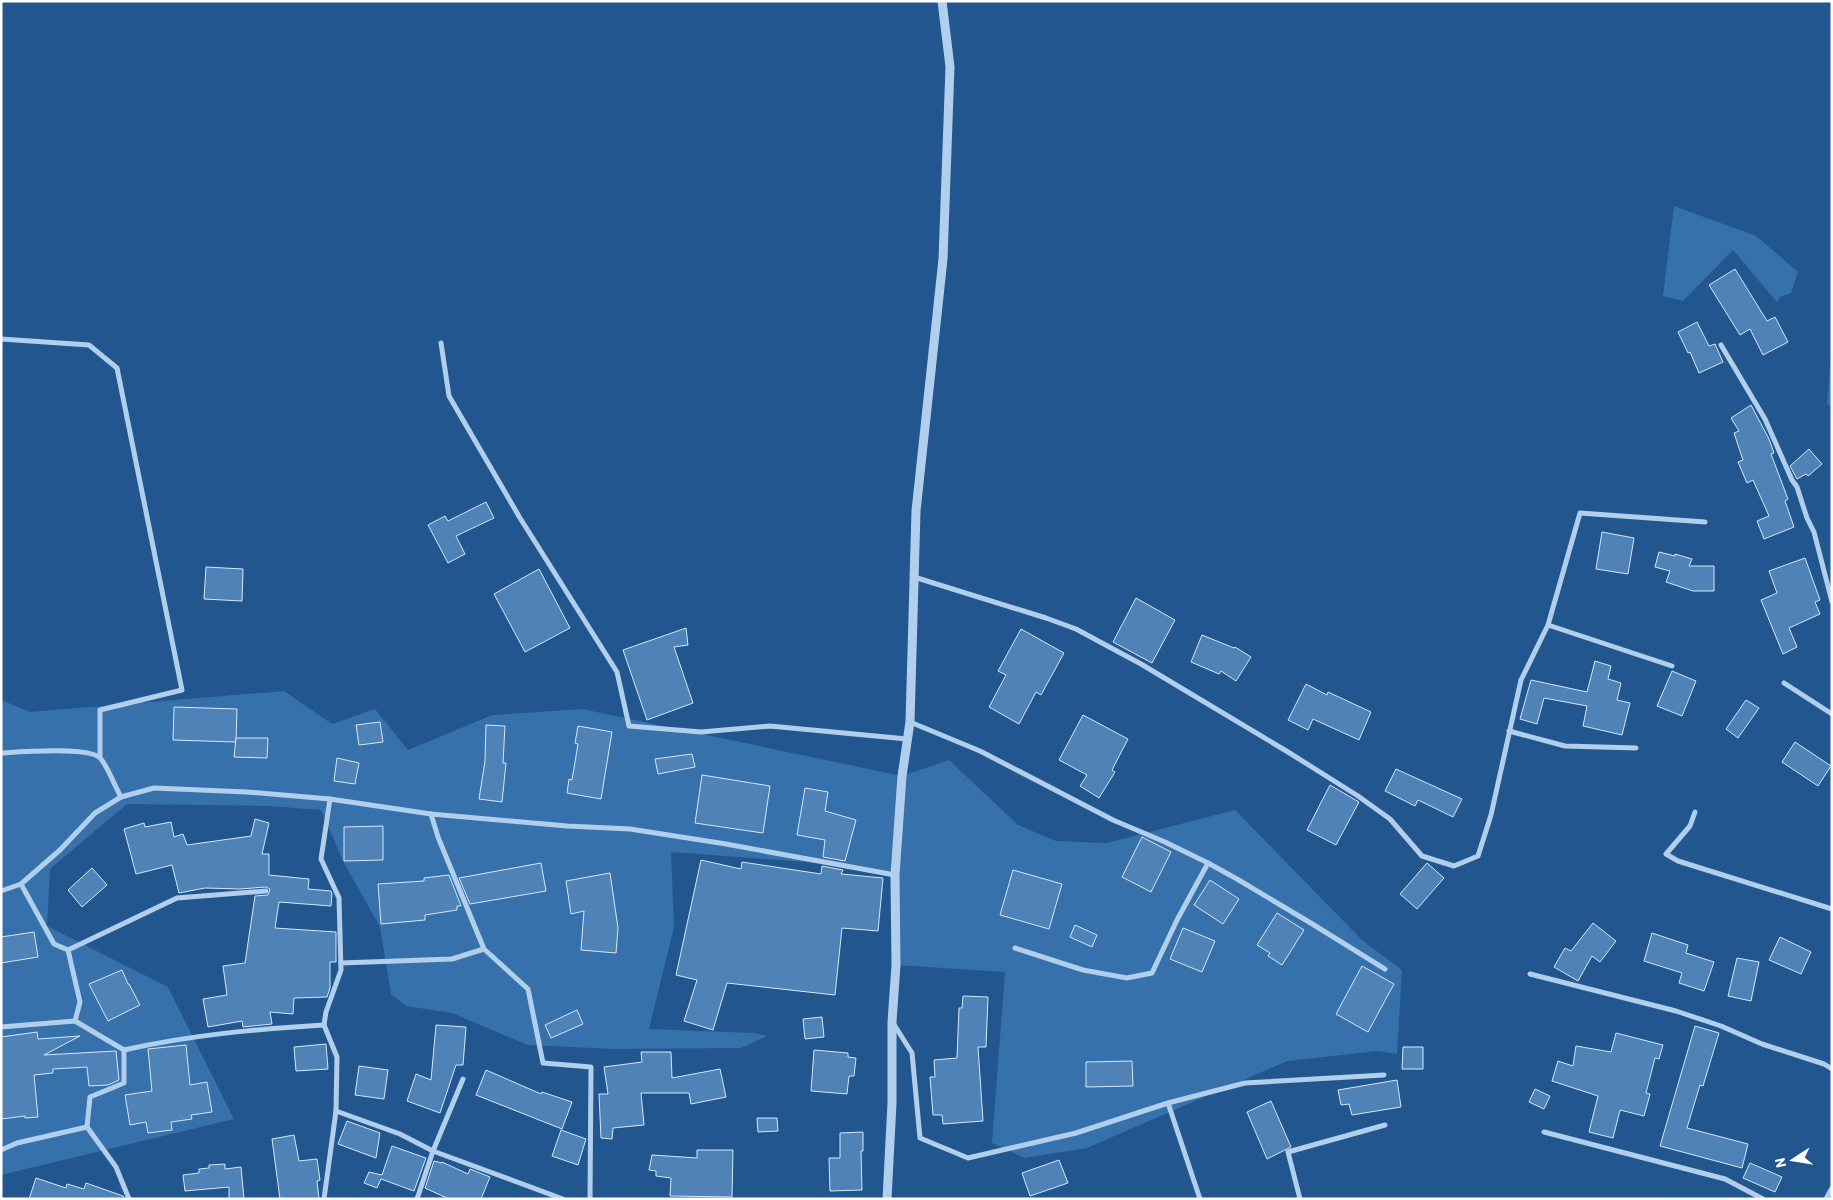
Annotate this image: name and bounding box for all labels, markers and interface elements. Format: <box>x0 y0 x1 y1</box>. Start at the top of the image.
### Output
north arrow <box>1768 1135 1818 1185</box>
text: N <box>1771 1156 1789 1169</box>

